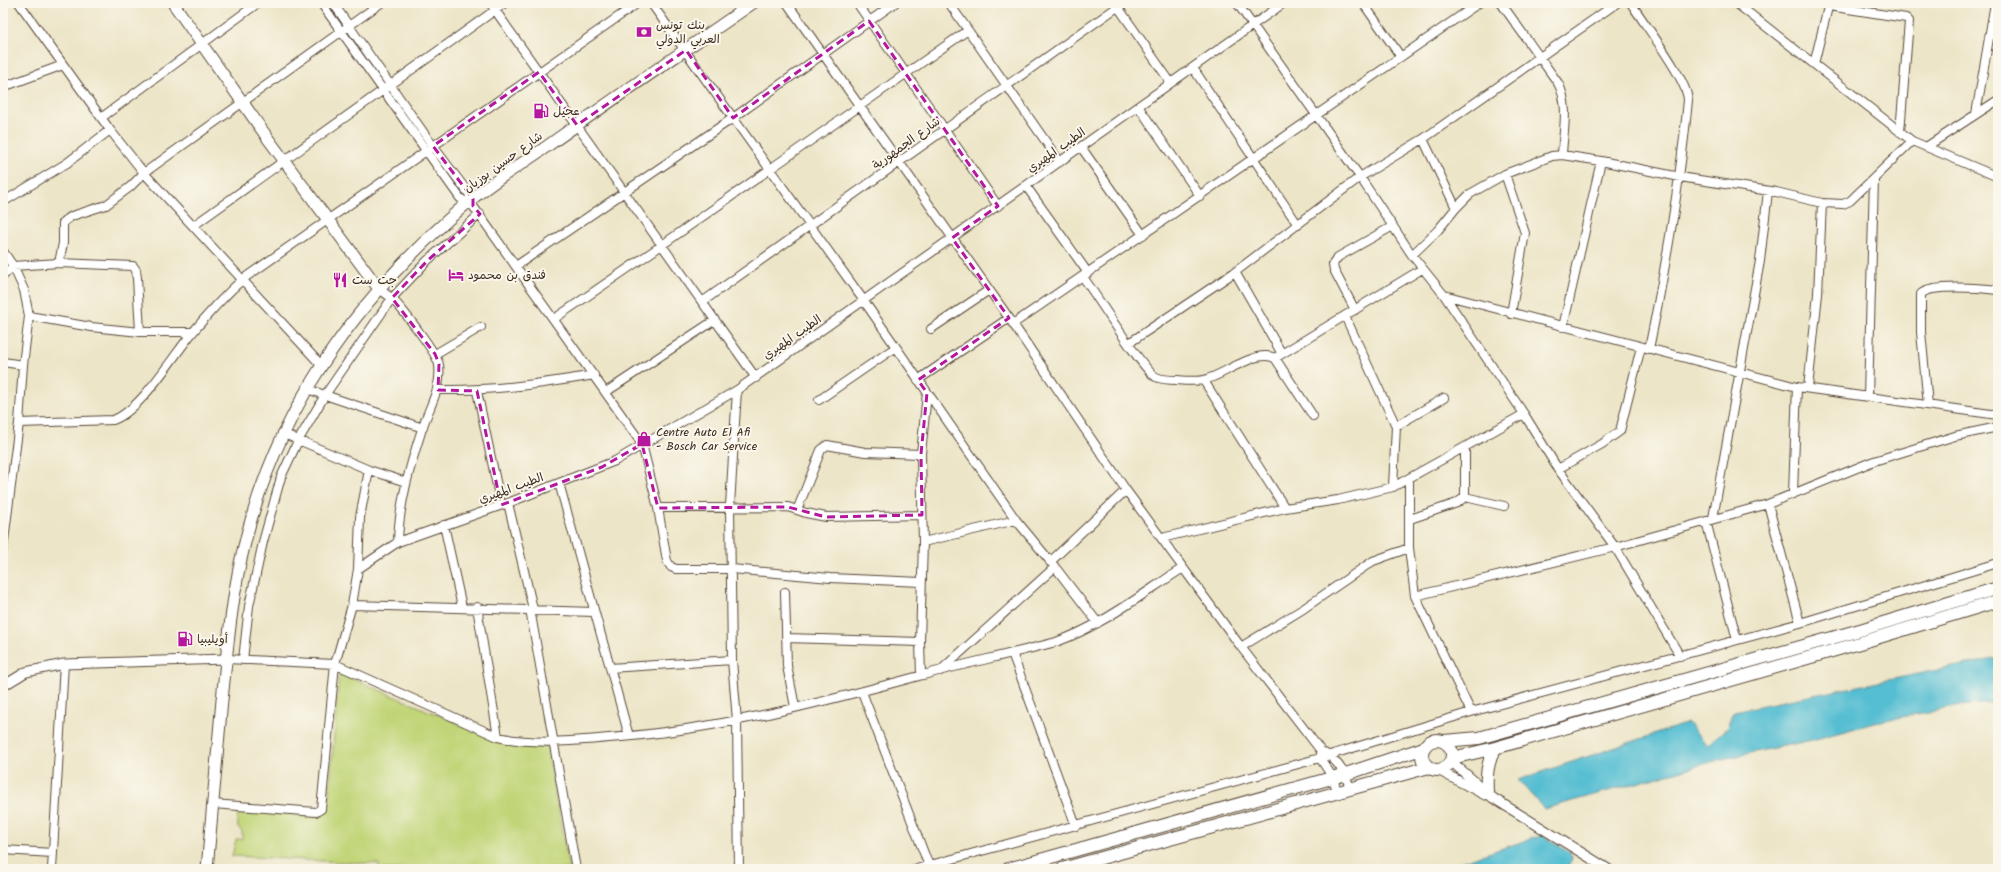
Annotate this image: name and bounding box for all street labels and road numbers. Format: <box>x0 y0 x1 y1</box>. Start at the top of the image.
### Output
street label: شارع الجمهورية <box>868 112 944 175</box>
street label: الطيب المهيري <box>1023 123 1090 178</box>
street label: شارع حسين بوزيان <box>460 127 547 198</box>
street label: الطيب المهيري <box>759 310 826 365</box>
street label: الطيب المهيري <box>476 468 546 509</box>

